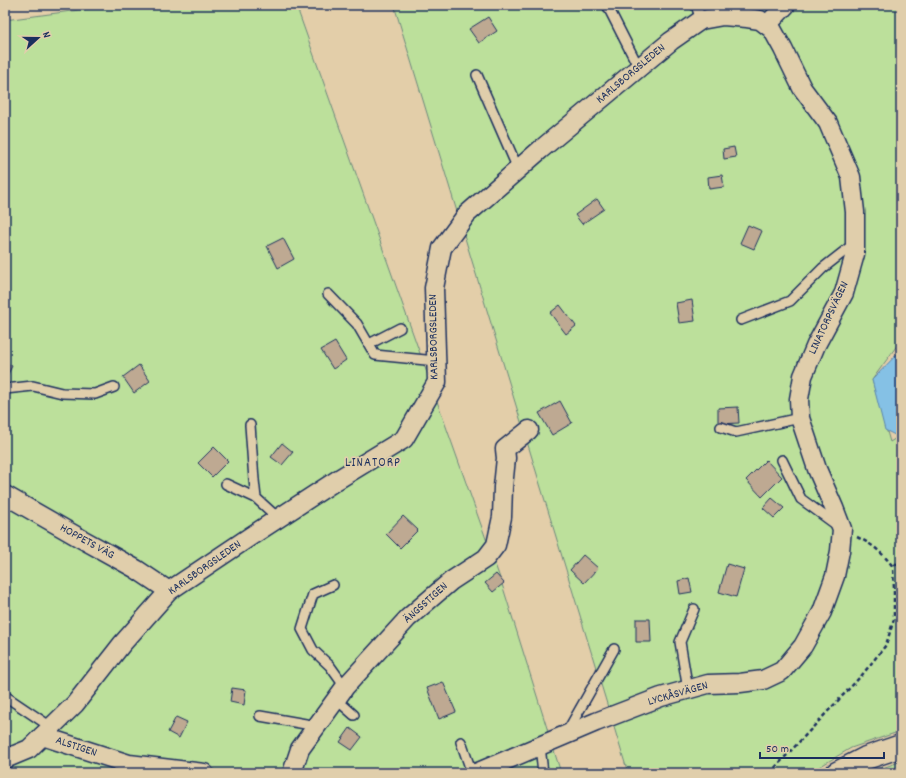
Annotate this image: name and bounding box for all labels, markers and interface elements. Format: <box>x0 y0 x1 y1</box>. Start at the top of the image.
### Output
north arrow <box>18 18 58 58</box>
text: N <box>37 30 54 41</box>
street label: KARLSBORGSLEDEN <box>593 40 669 108</box>
street label: LINATORPSVÄGEN <box>805 279 853 357</box>
street label: KARLSBORGSLEDEN <box>425 294 443 380</box>
district label: LINATORP <box>345 454 401 473</box>
street label: HOPPETS VÄG <box>57 520 117 564</box>
street label: KARLSBORGSLEDEN <box>165 536 245 600</box>
street label: ÄNGSSTIGEN <box>400 578 452 628</box>
street label: LYCKÅSVÄGEN <box>646 677 710 711</box>
street label: ALSTIGEN <box>53 732 99 762</box>
scale bar <box>760 734 884 760</box>
text: 50 m <box>766 741 789 758</box>

